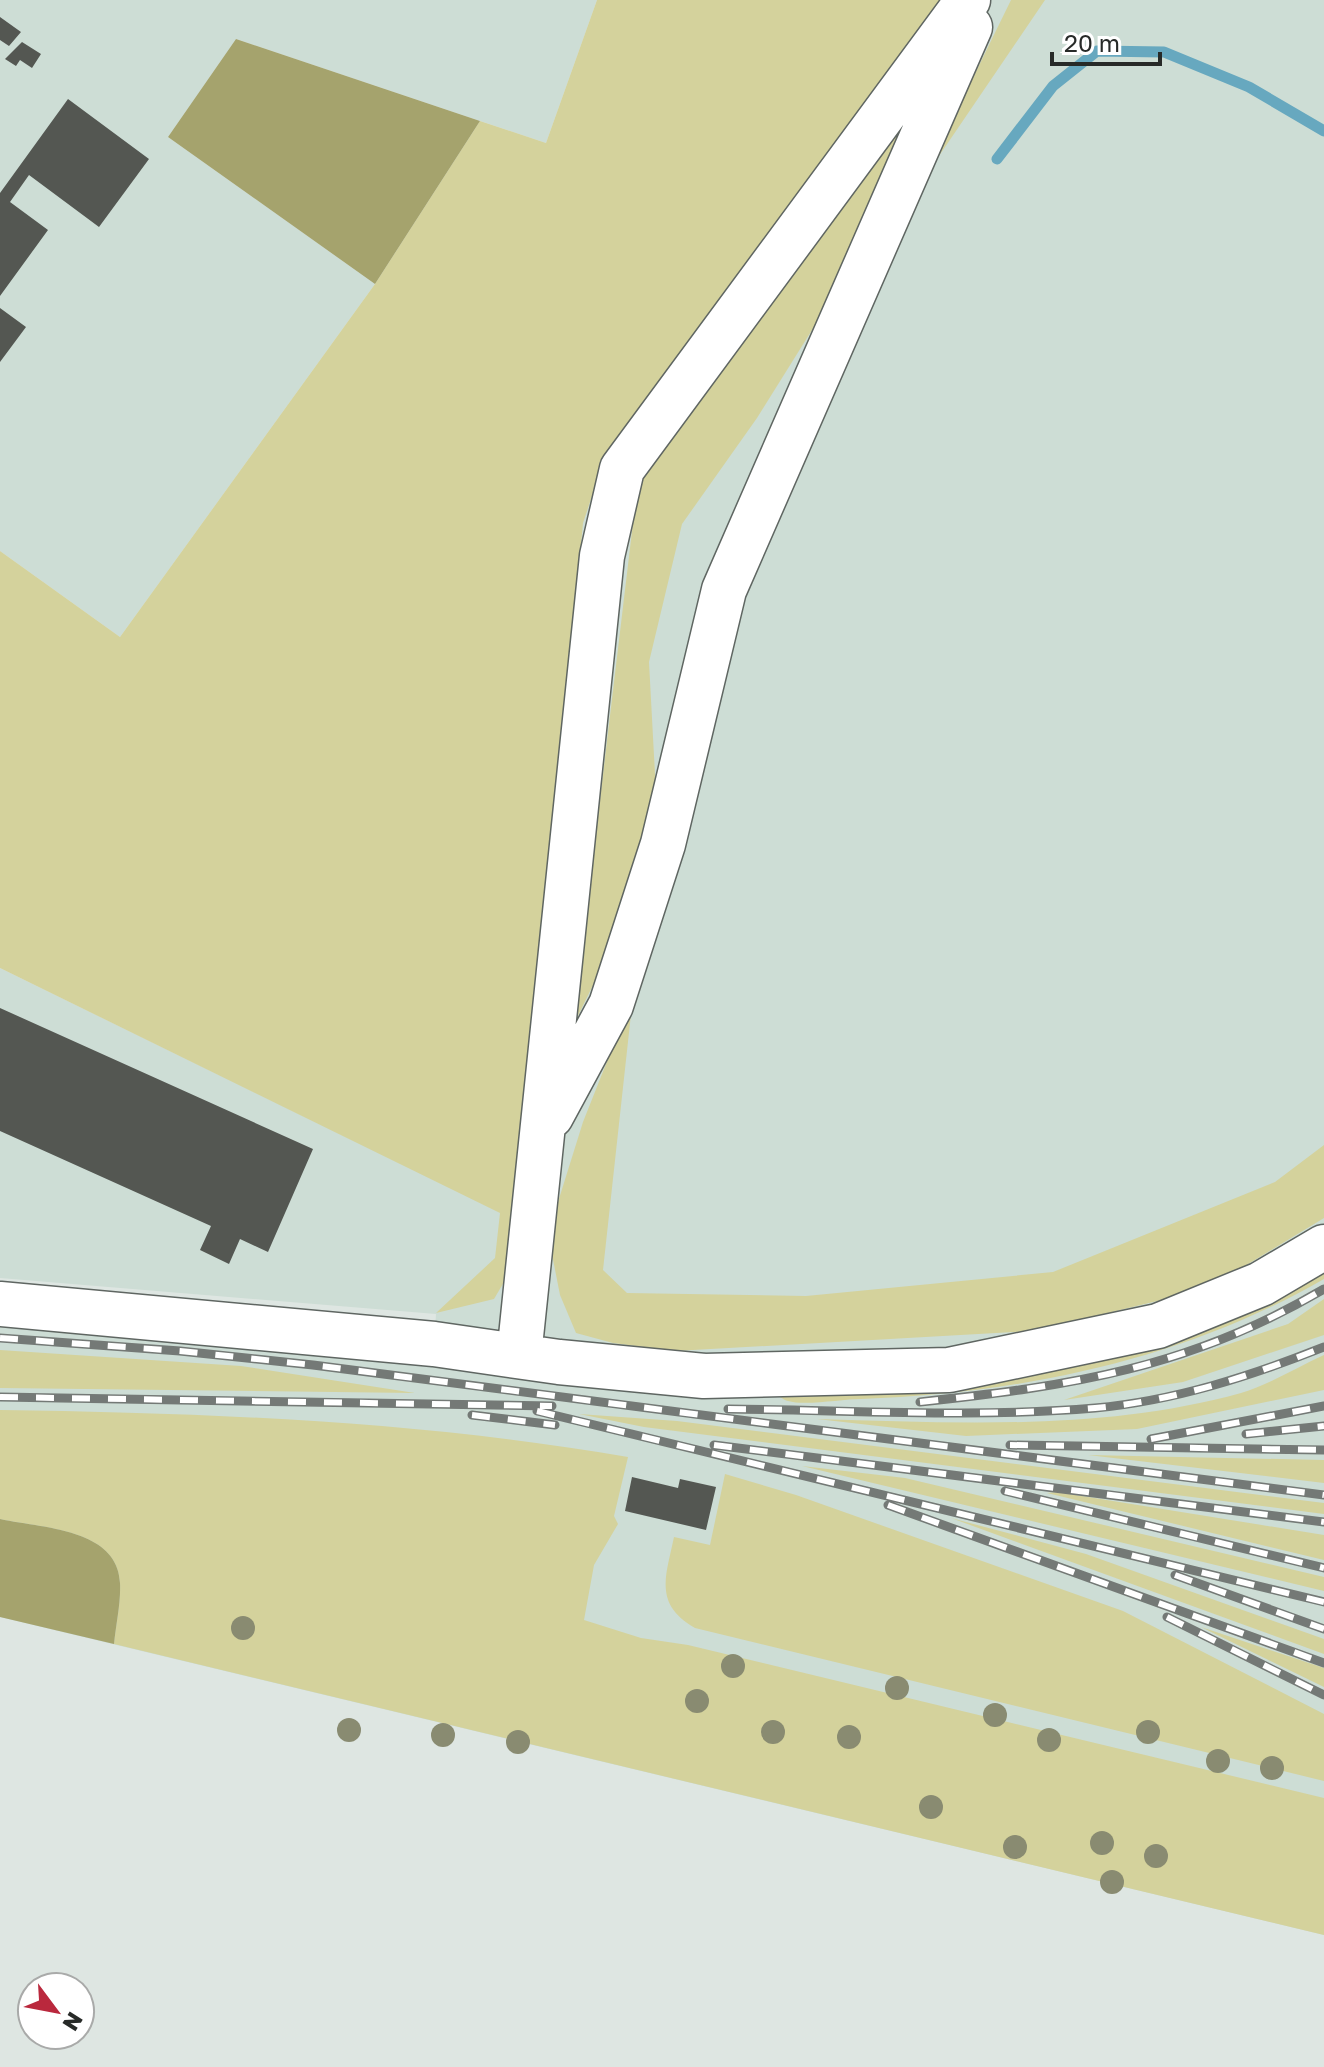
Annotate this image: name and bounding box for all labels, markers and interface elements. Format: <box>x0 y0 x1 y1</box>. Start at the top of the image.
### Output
scale bar <box>1052 16 1160 66</box>
text: 20 m <box>1064 28 1120 57</box>
north arrow <box>16 1971 96 2051</box>
text: N <box>58 2008 89 2036</box>

